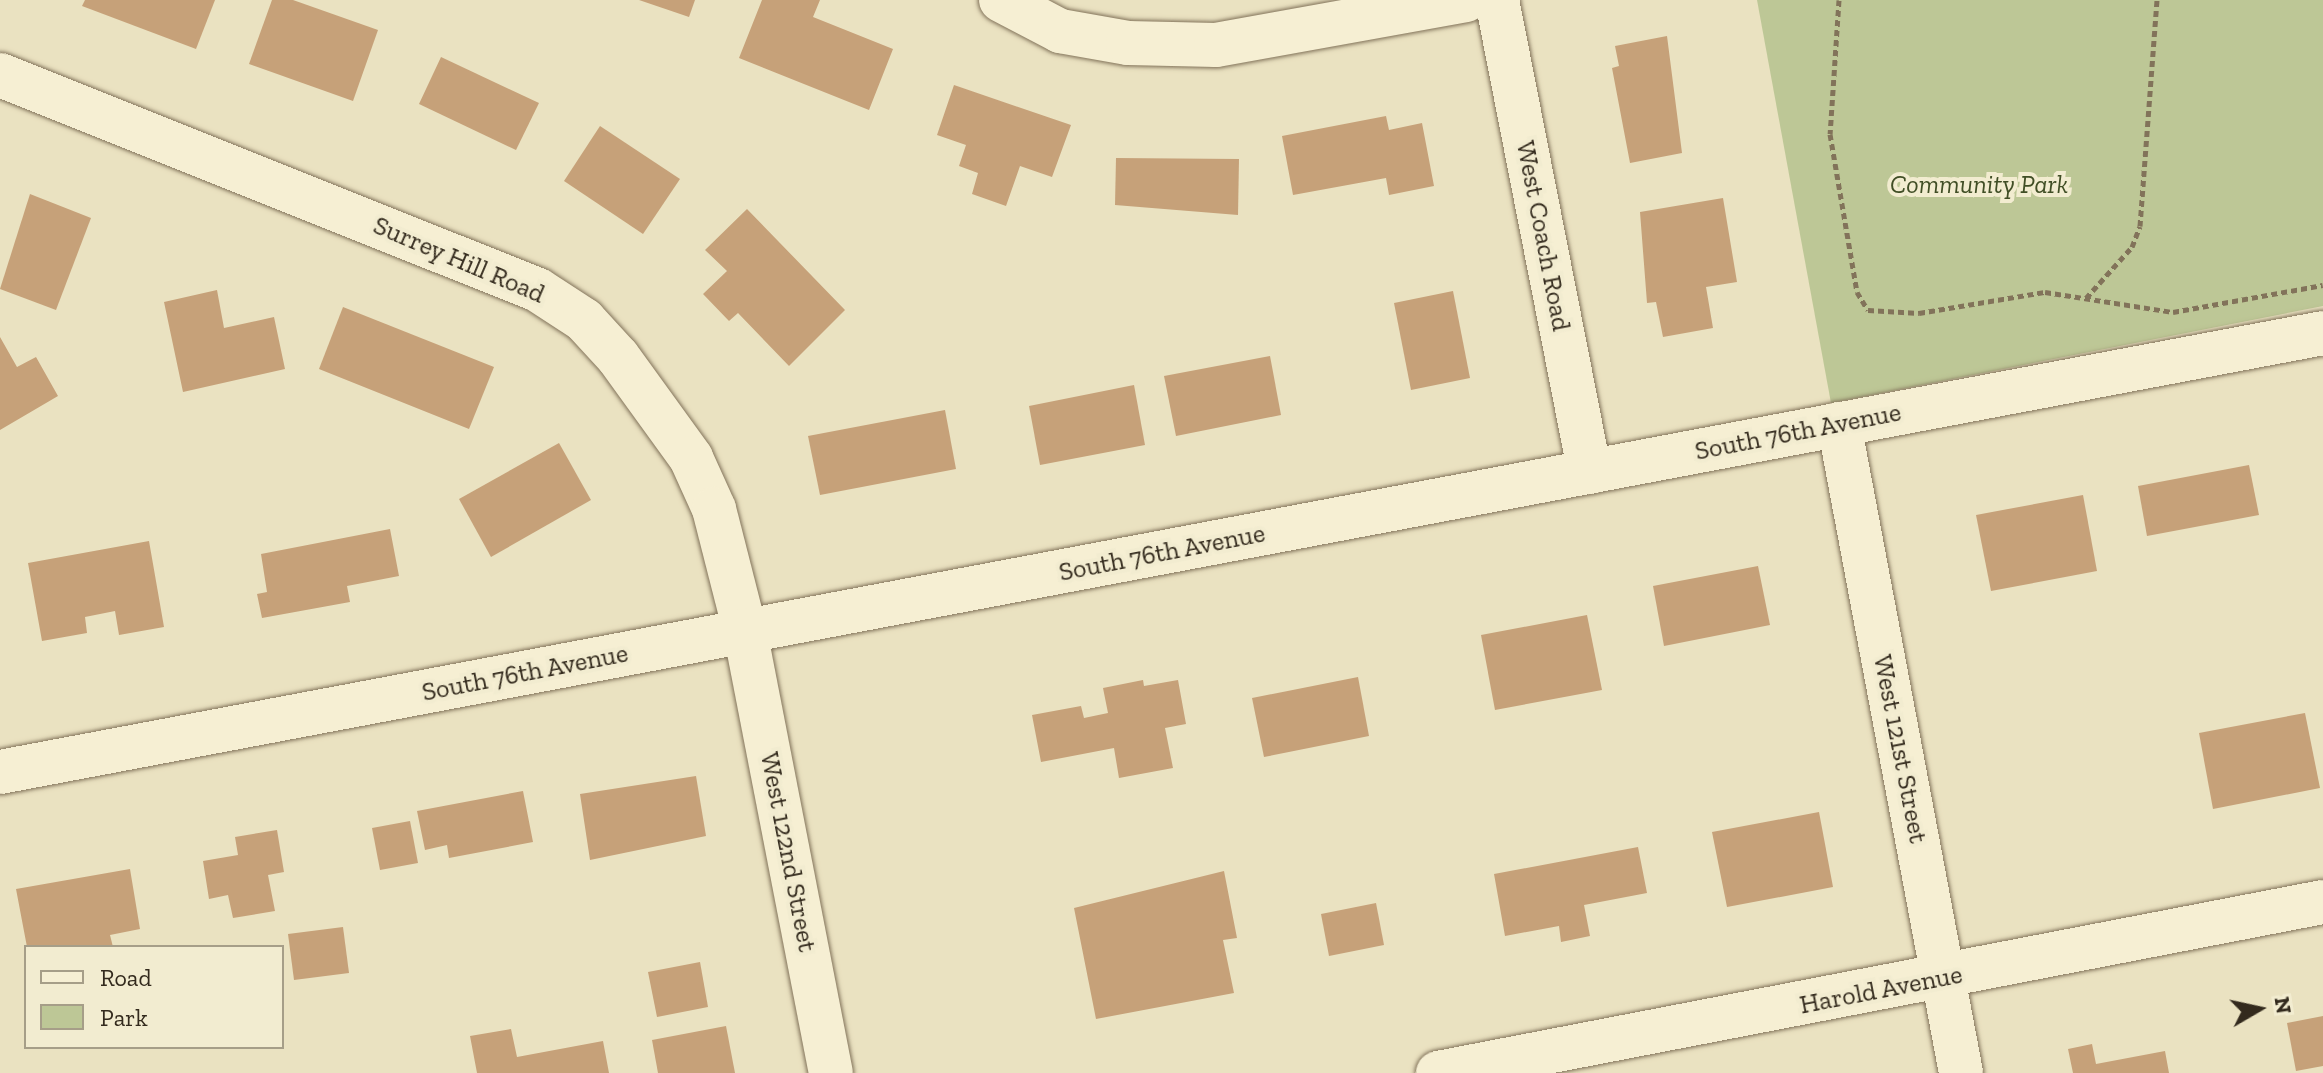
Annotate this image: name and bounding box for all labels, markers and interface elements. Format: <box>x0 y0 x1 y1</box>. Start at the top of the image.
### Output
street label: West Coach Road <box>1509 138 1577 334</box>
park label: Community Park <box>1890 169 2068 201</box>
street label: Surrey Hill Road <box>368 210 550 310</box>
street label: South 76th Avenue <box>1692 397 1904 467</box>
street label: South 76th Avenue <box>1056 518 1268 588</box>
street label: South 76th Avenue <box>419 638 631 708</box>
street label: West 121st Street <box>1866 652 1934 846</box>
street label: West 122nd Street <box>753 750 823 954</box>
legend <box>24 945 284 1049</box>
street label: Harold Avenue <box>1797 959 1965 1021</box>
text: Road <box>100 963 152 992</box>
north arrow <box>2219 969 2299 1049</box>
text: N <box>2269 995 2298 1016</box>
text: Park <box>100 1003 148 1032</box>

